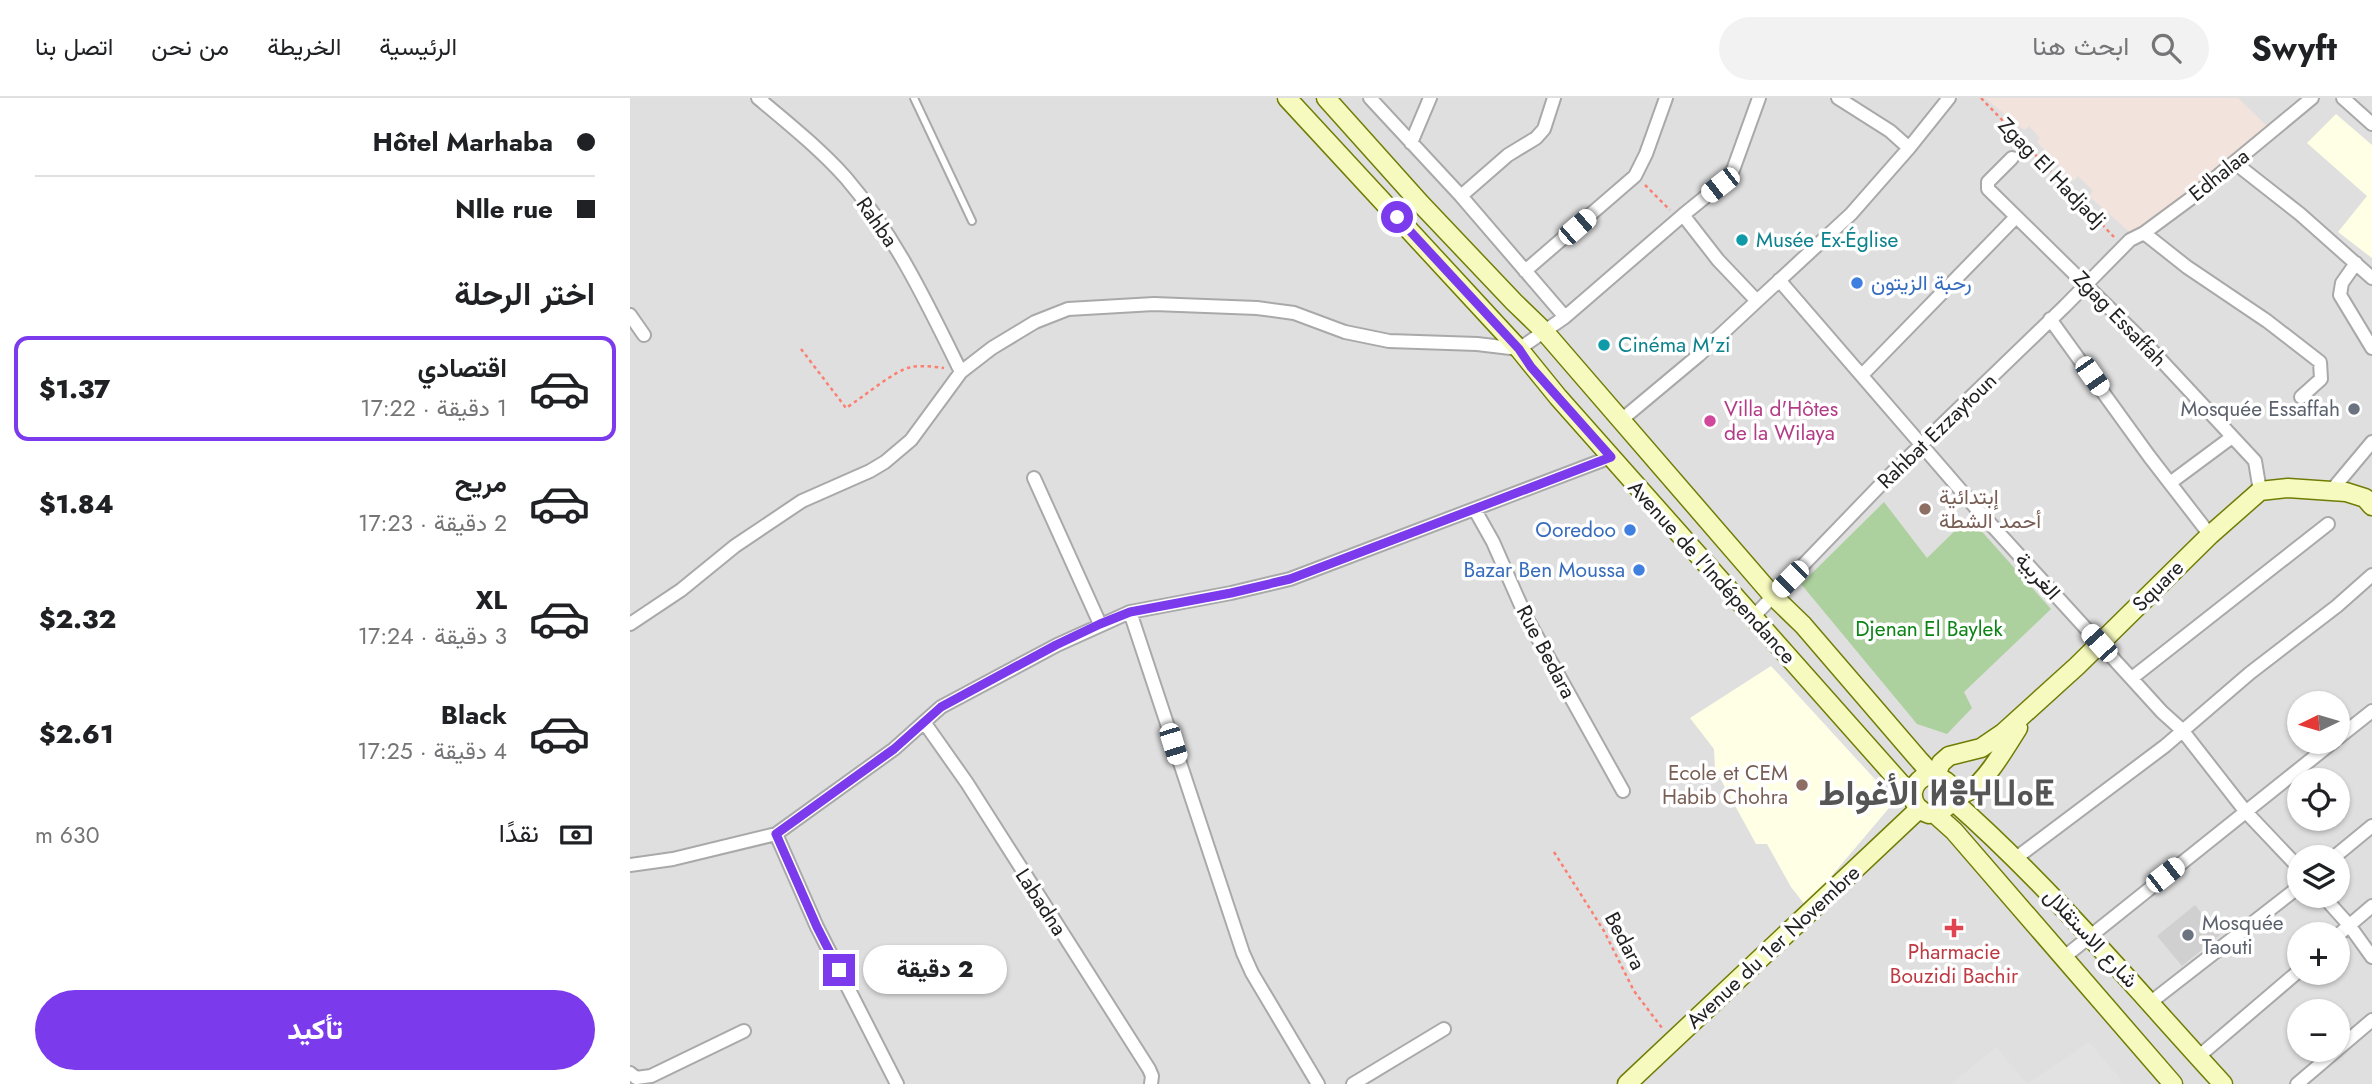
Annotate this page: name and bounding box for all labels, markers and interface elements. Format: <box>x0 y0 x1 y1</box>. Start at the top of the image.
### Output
search box <box>1719 17 2209 80</box>
text: Swyft <box>2251 25 2337 72</box>
text: ابحث هنا <box>2032 27 2129 65</box>
text: اتصل بنا <box>35 29 113 64</box>
text: من نحن <box>151 29 229 64</box>
text: الخريطة <box>267 29 341 64</box>
text: الرئيسية <box>379 29 457 64</box>
icon: search <box>2147 29 2185 67</box>
street label: Zgag El Hadjadj <box>1991 111 2113 235</box>
text: Hôtel Marhaba <box>373 123 553 161</box>
street label: Edhalaa <box>2182 141 2256 209</box>
car <box>1697 164 1744 206</box>
text: Nlle rue <box>455 190 553 228</box>
street label: Rahba <box>849 191 905 253</box>
route start <box>1381 201 1413 233</box>
car <box>1555 205 1600 249</box>
place label: Musée Ex-Église <box>1756 225 1898 255</box>
marker: Musée Ex-Église <box>1734 232 1750 248</box>
street label: Zgag Essaffah <box>2067 264 2173 374</box>
place label: رحبة الزيتون <box>1871 268 1972 298</box>
text: اختر الرحلة <box>454 271 595 317</box>
marker: رحبة الزيتون <box>1849 275 1865 291</box>
place label: Cinéma M'zi <box>1618 330 1731 360</box>
marker: Cinéma M'zi <box>1596 337 1612 353</box>
text: اقتصادي <box>418 349 507 387</box>
car <box>2072 353 2113 399</box>
icon: car <box>528 357 591 420</box>
street label: Rahbat Ezzaytoun <box>1871 366 2003 496</box>
text: $1.37 <box>39 370 110 408</box>
text: 1 دقيقة · 17:22 <box>360 391 507 425</box>
place label: Villa d'Hôtes de la Wilaya <box>1724 394 1838 448</box>
place label: Mosquée Essaffah <box>2180 394 2340 424</box>
marker: Mosquée Essaffah <box>2346 401 2362 417</box>
marker: Villa d'Hôtes de la Wilaya <box>1702 413 1718 429</box>
text: مريح <box>455 464 507 502</box>
icon: car <box>528 472 591 535</box>
street label: Avenue de l'Indépendance <box>1621 473 1803 671</box>
place label: إبتدائية أحمد الشطة <box>1939 482 2041 536</box>
text: $1.84 <box>39 485 114 523</box>
marker: إبتدائية أحمد الشطة <box>1917 501 1933 517</box>
text: 2 دقيقة · 17:23 <box>358 506 507 540</box>
place label: Ooredoo <box>1535 515 1616 545</box>
marker: Ooredoo <box>1622 522 1638 538</box>
street label: الغربية <box>2008 545 2068 607</box>
street label: Square <box>2125 553 2191 619</box>
place label: Bazar Ben Moussa <box>1464 555 1625 585</box>
car <box>1768 557 1813 601</box>
marker: Bazar Ben Moussa <box>1631 562 1647 578</box>
text: XL <box>475 581 507 619</box>
icon: car <box>528 587 591 650</box>
text: $2.32 <box>39 600 116 638</box>
street label: Rue Bedara <box>1509 600 1583 704</box>
park label: Djenan El Baylek <box>1855 614 2003 644</box>
text: 3 دقيقة · 17:24 <box>358 619 507 653</box>
car <box>2078 620 2121 666</box>
north arrow <box>2287 691 2350 754</box>
map controls <box>2287 691 2350 1062</box>
text: Black <box>441 696 507 734</box>
icon: car <box>528 702 591 765</box>
text: $2.61 <box>39 715 114 753</box>
car <box>1157 721 1190 767</box>
text: 4 دقيقة · 17:25 <box>357 734 507 768</box>
place label: Ecole et CEM Habib Chohra <box>1662 758 1788 812</box>
district label: الأغواط ⵍⴻⵖⵡⴰⵟ <box>1819 768 2055 818</box>
button: locate <box>2287 768 2350 831</box>
marker: Ecole et CEM Habib Chohra <box>1794 777 1810 793</box>
text: نقدًا <box>499 814 539 852</box>
icon: cash <box>557 816 595 854</box>
text: 630 m <box>35 818 99 852</box>
button: layers <box>2287 845 2350 908</box>
car <box>2142 854 2189 896</box>
street label: Avenue du 1er Novembre <box>1679 858 1867 1036</box>
street label: Labadna <box>1008 862 1074 942</box>
street label: شارع الاستقلال <box>2037 882 2145 994</box>
street label: Bedara <box>1597 907 1653 975</box>
place label: Mosquée Taouti <box>2202 908 2284 962</box>
marker: Pharmacie Bouzidi Bachir <box>1946 920 1962 936</box>
button: + <box>2287 922 2350 985</box>
marker: Mosquée Taouti <box>2180 927 2196 943</box>
place label: Pharmacie Bouzidi Bachir <box>1890 937 2019 991</box>
callout: 2 دقيقة <box>864 946 1007 994</box>
text: 2 دقيقة <box>896 952 974 986</box>
route end <box>823 954 855 986</box>
button: تأكيد <box>35 990 595 1070</box>
button: − <box>2287 999 2350 1062</box>

